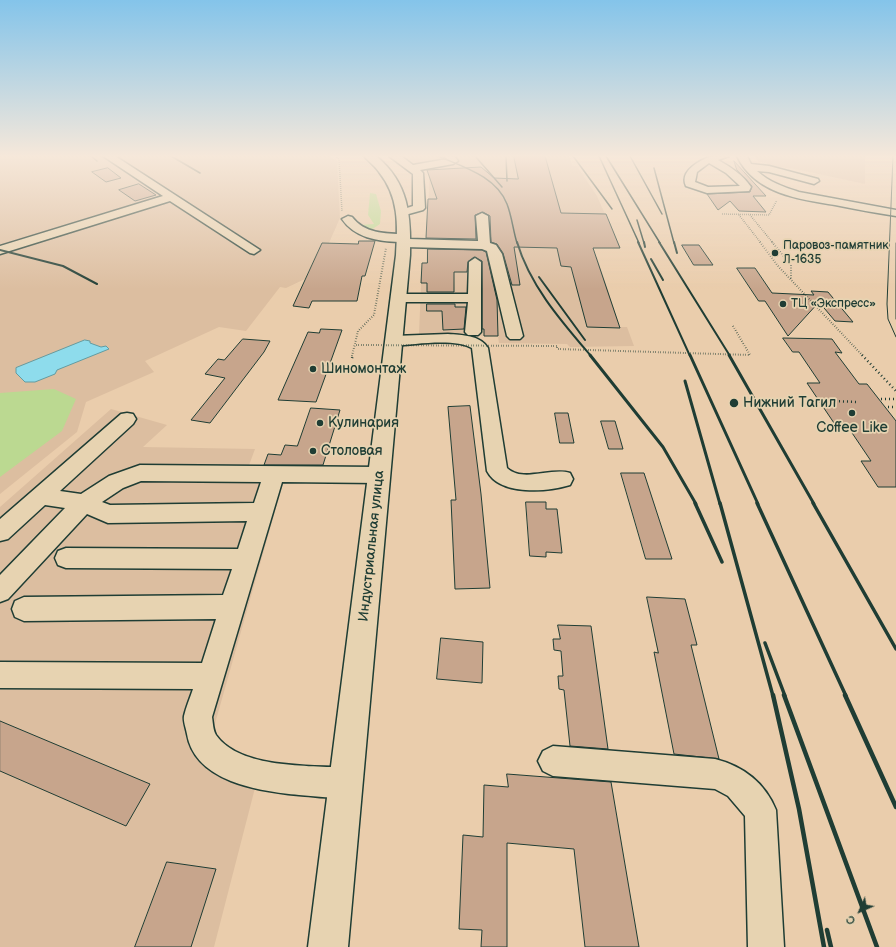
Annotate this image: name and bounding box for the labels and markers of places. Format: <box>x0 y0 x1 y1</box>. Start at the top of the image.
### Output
place label: Паровоз-памятник Л-1635 <box>783 239 889 267</box>
marker: Паровоз-памятник Л-1635 <box>770 248 780 258</box>
place label: ТЦ «Экспресс» <box>791 297 876 311</box>
marker: ТЦ «Экспресс» <box>778 299 788 309</box>
place label: Шиномонтаж <box>321 361 406 377</box>
marker: Шиномонтаж <box>308 364 318 374</box>
place label: Нижний Тагил <box>743 395 836 411</box>
marker: Нижний Тагил <box>728 397 740 409</box>
marker: Coffee Like <box>847 408 857 418</box>
place label: Кулинария <box>328 415 399 431</box>
marker: Кулинария <box>315 418 325 428</box>
place label: Coffee Like <box>816 420 888 436</box>
place label: Столовая <box>321 443 383 459</box>
marker: Столовая <box>308 446 318 456</box>

